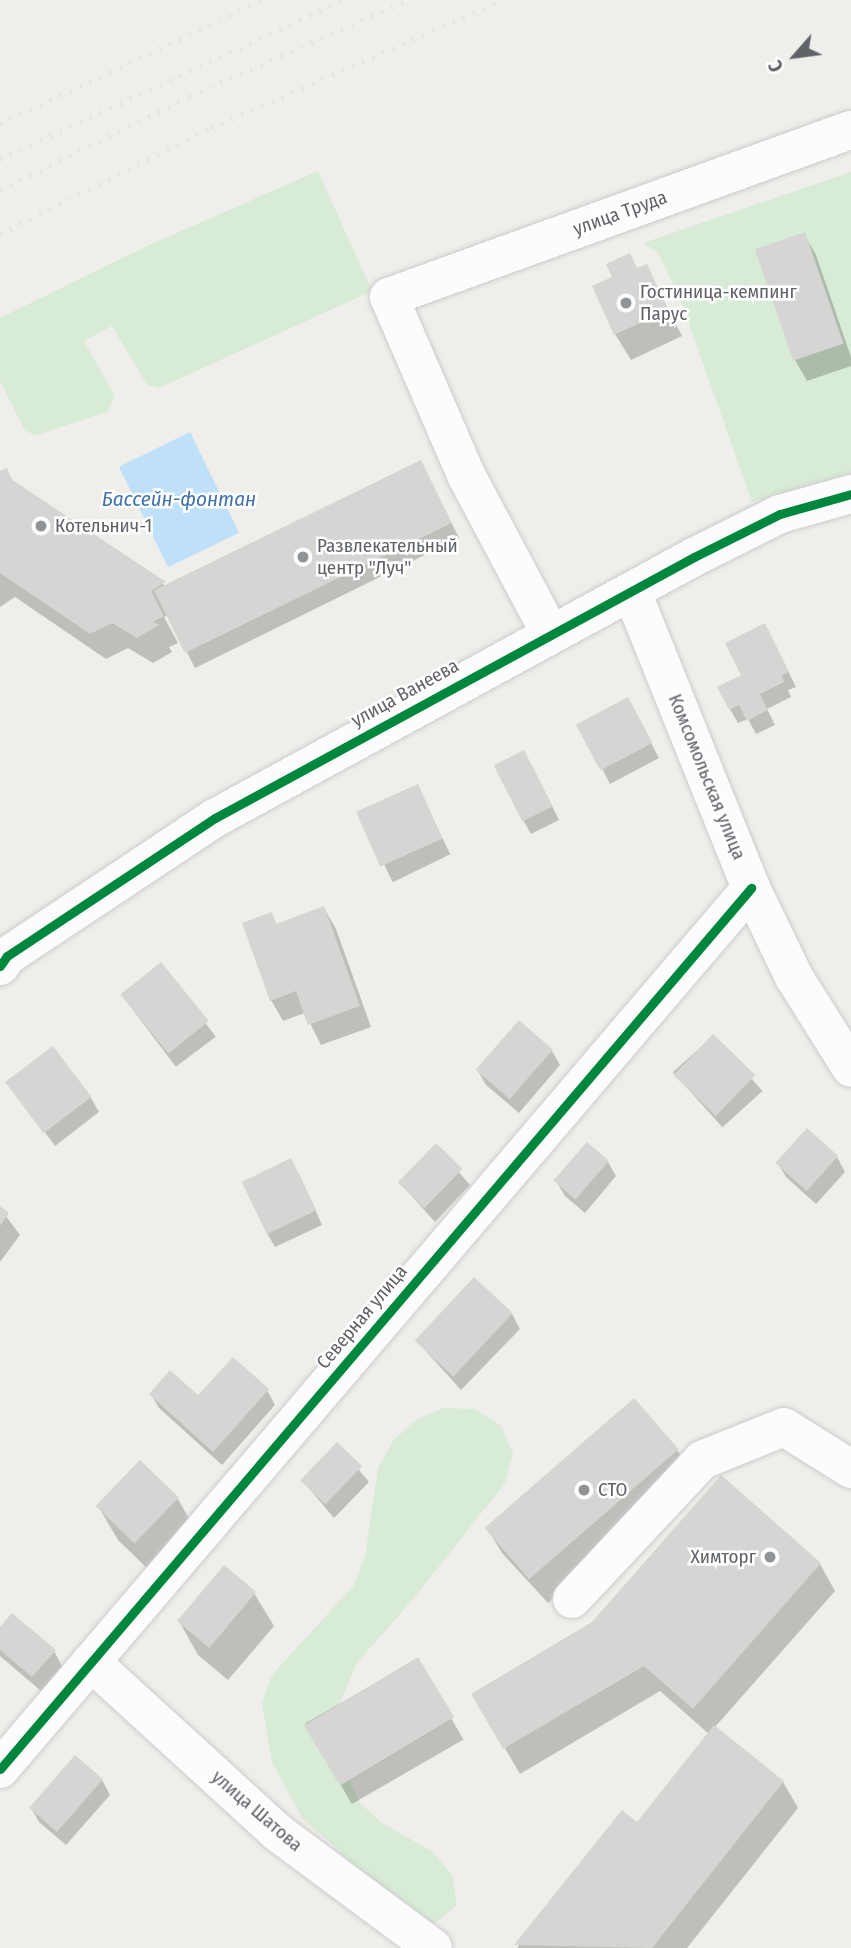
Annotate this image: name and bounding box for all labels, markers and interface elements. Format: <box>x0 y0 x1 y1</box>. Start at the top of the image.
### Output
north arrow <box>760 21 830 91</box>
text: С <box>764 56 789 76</box>
street label: улица Труда <box>570 186 670 240</box>
place label: Гостиница-кемпинг Парус <box>640 281 797 325</box>
marker: Гостиница-кемпинг Парус <box>618 295 634 311</box>
water label: Бассейн-фонтан <box>102 486 256 512</box>
place label: Котельнич-1 <box>55 515 152 537</box>
marker: Котельнич-1 <box>33 518 49 534</box>
place label: Развлекательный центр "Луч" <box>317 535 458 579</box>
marker: Развлекательный центр "Луч" <box>295 549 311 565</box>
street label: улица Ванеева <box>347 654 463 732</box>
street label: Комсомольская улица <box>663 691 751 863</box>
street label: Северная улица <box>312 1260 412 1374</box>
place label: СТО <box>598 1479 628 1501</box>
marker: СТО <box>576 1482 592 1498</box>
place label: Химторг <box>691 1546 756 1568</box>
marker: Химторг <box>762 1549 778 1565</box>
street label: улица Шатова <box>207 1765 307 1857</box>

